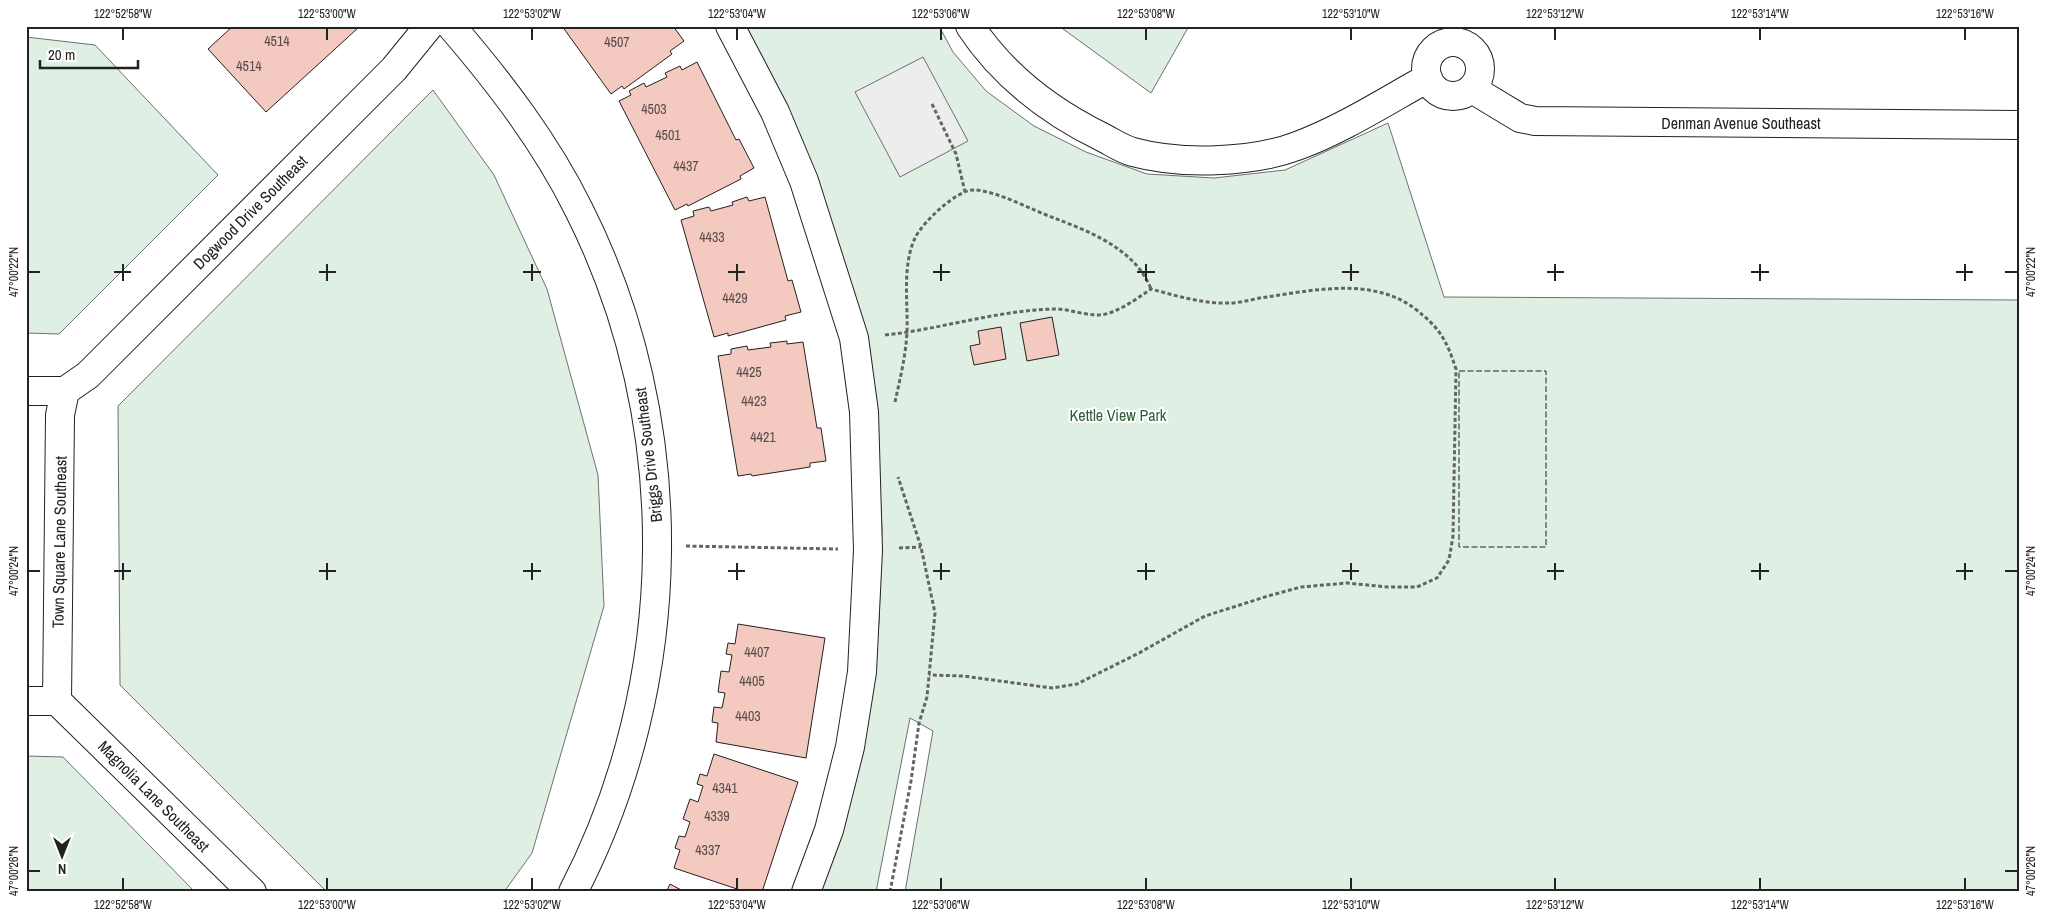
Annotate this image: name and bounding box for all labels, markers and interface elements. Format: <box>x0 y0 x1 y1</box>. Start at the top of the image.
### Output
text: 122°52'58"W <box>94 6 153 22</box>
text: 122°53'00"W <box>298 6 357 22</box>
text: 122°53'02"W <box>503 6 562 22</box>
text: 122°53'04"W <box>708 6 767 22</box>
text: 122°53'06"W <box>912 6 971 22</box>
text: 122°53'08"W <box>1117 6 1176 22</box>
text: 122°53'10"W <box>1322 6 1381 22</box>
text: 122°53'12"W <box>1526 6 1585 22</box>
text: 122°53'14"W <box>1731 6 1790 22</box>
text: 122°53'16"W <box>1936 6 1995 22</box>
house number: 4514 <box>264 32 290 50</box>
house number: 4507 <box>604 33 630 51</box>
scale bar <box>40 38 138 70</box>
text: 20 m <box>48 44 75 65</box>
house number: 4514 <box>236 57 262 75</box>
house number: 4503 <box>641 100 667 118</box>
street label: Denman Avenue Southeast <box>1661 112 1821 134</box>
house number: 4501 <box>655 126 681 144</box>
street label: Dogwood Drive Southeast <box>188 150 312 274</box>
house number: 4437 <box>673 157 699 175</box>
house number: 4433 <box>699 228 725 246</box>
text: 47°00'22"N <box>6 247 22 297</box>
text: 47°00'22"N <box>2023 247 2039 297</box>
house number: 4429 <box>722 289 748 307</box>
house number: 4425 <box>736 363 762 381</box>
street label: Briggs Drive Southeast <box>629 386 667 524</box>
house number: 4423 <box>741 392 767 410</box>
park label: Kettle View Park <box>1070 404 1167 426</box>
house number: 4421 <box>750 428 776 446</box>
street label: Town Square Lane Southeast <box>46 455 72 628</box>
text: 47°00'24"N <box>6 546 22 596</box>
text: 47°00'24"N <box>2023 546 2039 596</box>
house number: 4407 <box>744 643 770 661</box>
house number: 4405 <box>739 672 765 690</box>
house number: 4403 <box>735 707 761 725</box>
street label: Magnolia Lane Southeast <box>93 735 215 857</box>
house number: 4341 <box>712 779 738 797</box>
house number: 4339 <box>704 807 730 825</box>
north arrow <box>38 830 88 880</box>
house number: 4337 <box>695 841 721 859</box>
text: 47°00'26"N <box>6 846 22 896</box>
text: 47°00'26"N <box>2023 846 2039 896</box>
text: N <box>58 860 66 878</box>
text: 122°52'58"W <box>94 897 153 913</box>
text: 122°53'00"W <box>298 897 357 913</box>
text: 122°53'02"W <box>503 897 562 913</box>
text: 122°53'04"W <box>708 897 767 913</box>
text: 122°53'06"W <box>912 897 971 913</box>
text: 122°53'08"W <box>1117 897 1176 913</box>
text: 122°53'10"W <box>1322 897 1381 913</box>
text: 122°53'12"W <box>1526 897 1585 913</box>
text: 122°53'14"W <box>1731 897 1790 913</box>
text: 122°53'16"W <box>1936 897 1995 913</box>

